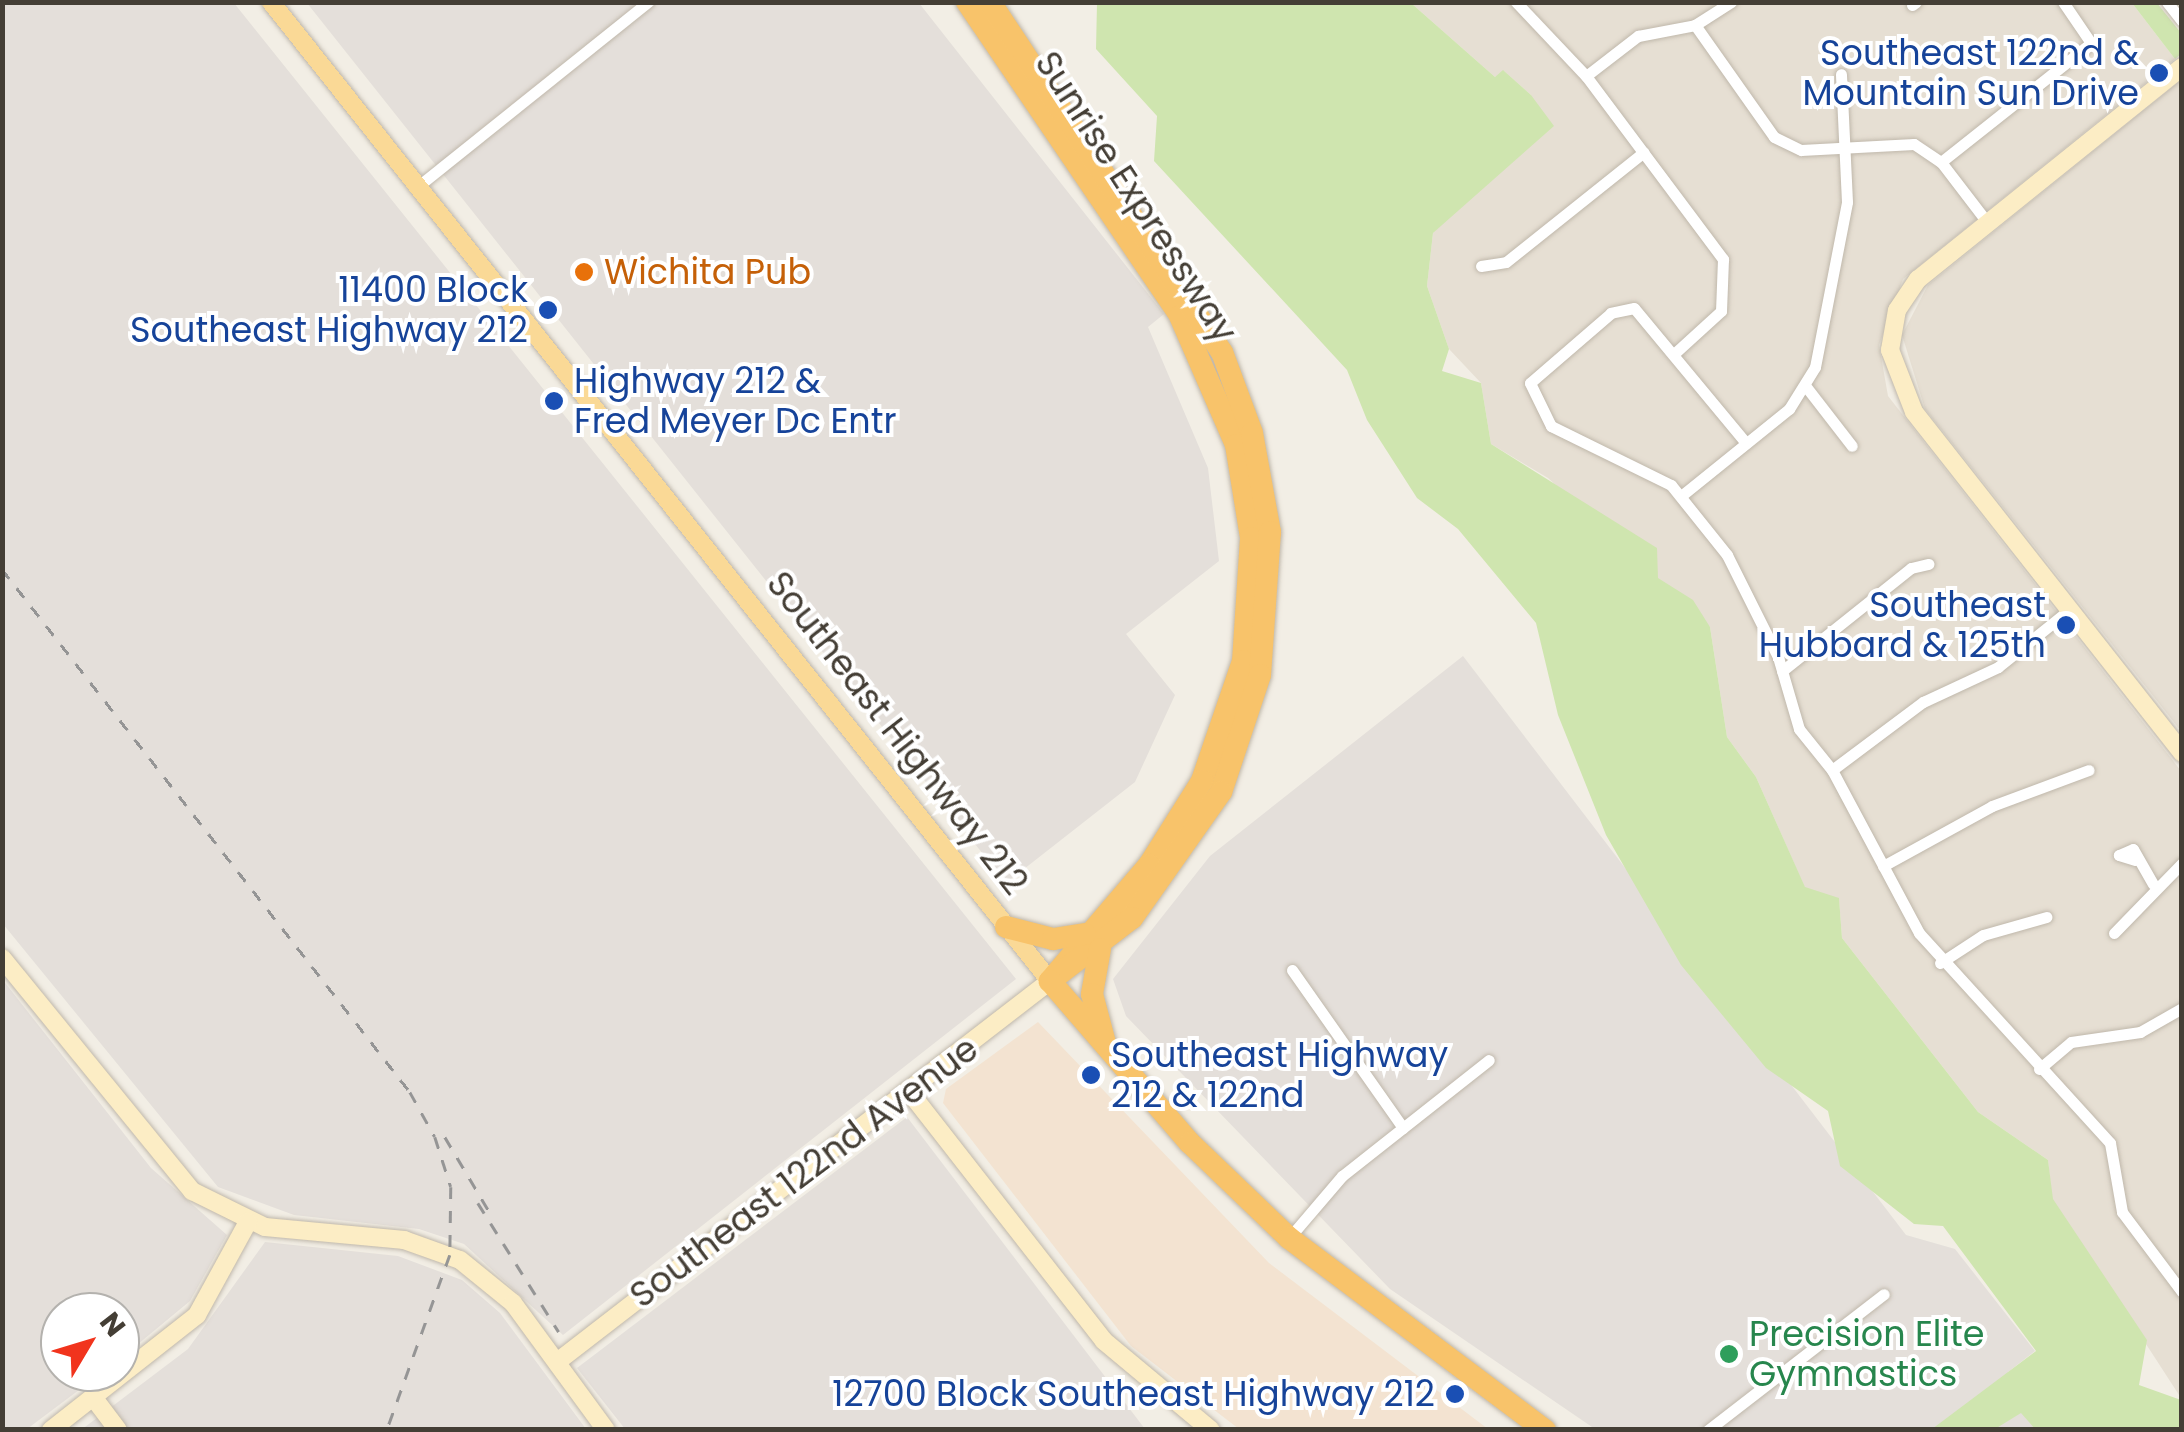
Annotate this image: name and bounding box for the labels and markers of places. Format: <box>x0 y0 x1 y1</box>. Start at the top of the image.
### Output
place label: Southeast 122nd & Mountain Sun Drive <box>1802 32 2139 114</box>
marker: Southeast 122nd & Mountain Sun Drive <box>2148 62 2170 84</box>
place label: Wichita Pub <box>604 251 811 293</box>
marker: Wichita Pub <box>573 261 595 283</box>
place label: 11400 Block Southeast Highway 212 <box>130 269 528 351</box>
marker: 11400 Block Southeast Highway 212 <box>537 299 559 321</box>
place label: Highway 212 & Fred Meyer Dc Entr <box>574 360 897 442</box>
marker: Highway 212 & Fred Meyer Dc Entr <box>543 390 565 412</box>
place label: Southeast Hubbard & 125th <box>1759 584 2046 666</box>
marker: Southeast Hubbard & 125th <box>2055 614 2077 636</box>
place label: Southeast Highway 212 & 122nd <box>1111 1034 1448 1116</box>
marker: Southeast Highway 212 & 122nd <box>1080 1064 1102 1086</box>
place label: Precision Elite Gymnastics <box>1749 1313 1985 1395</box>
marker: Precision Elite Gymnastics <box>1718 1343 1740 1365</box>
place label: 12700 Block Southeast Highway 212 <box>832 1373 1435 1415</box>
marker: 12700 Block Southeast Highway 212 <box>1444 1383 1466 1405</box>

